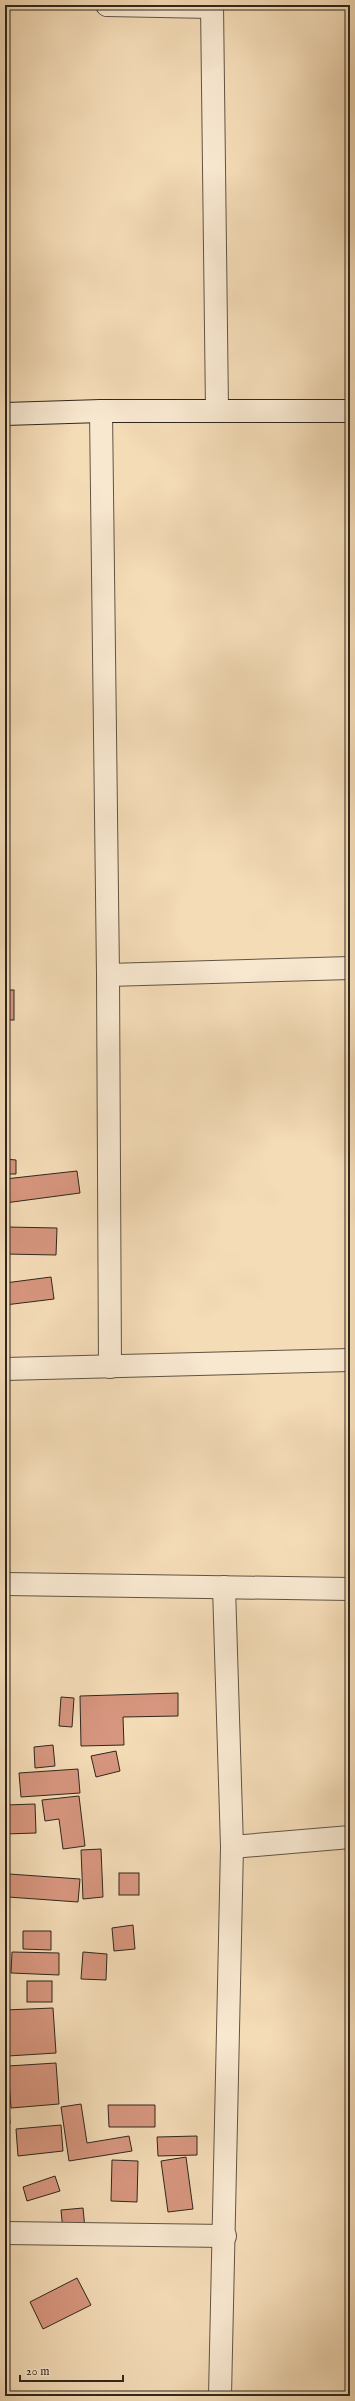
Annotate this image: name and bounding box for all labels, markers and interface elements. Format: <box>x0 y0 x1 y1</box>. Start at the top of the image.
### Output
scale bar <box>20 2357 123 2383</box>
text: 20 m <box>26 2364 49 2379</box>

